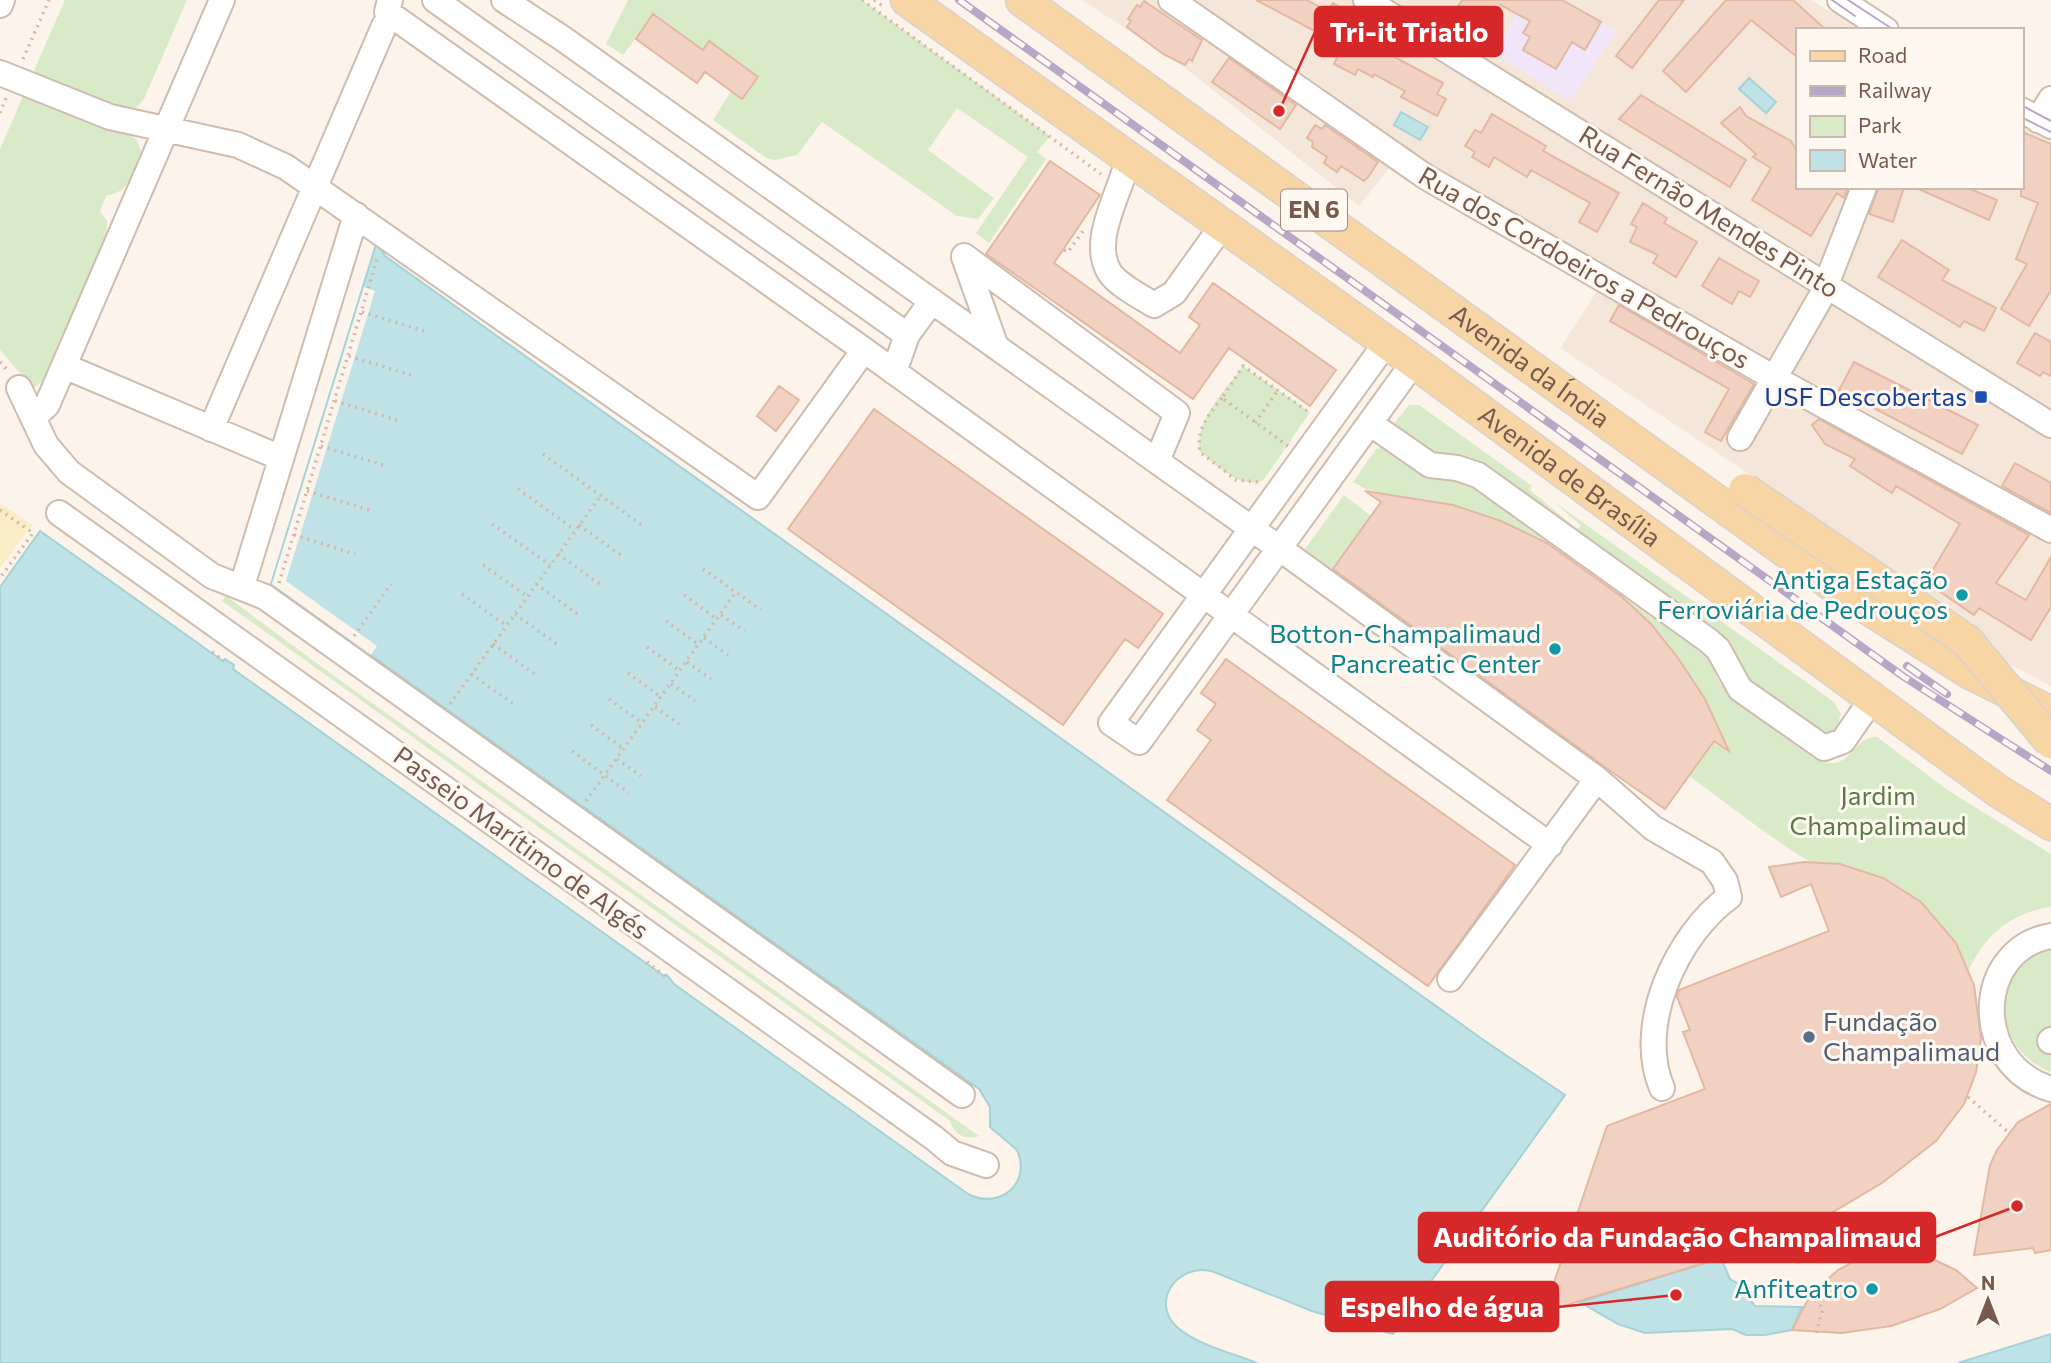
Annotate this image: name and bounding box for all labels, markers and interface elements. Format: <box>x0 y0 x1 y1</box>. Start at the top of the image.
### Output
callout: Tri-it Triatlo <box>1315 7 1502 56</box>
text: Tri-it Triatlo <box>1329 14 1489 48</box>
legend <box>1796 28 2023 189</box>
text: Road <box>1858 42 1907 67</box>
text: Railway <box>1858 77 1932 102</box>
text: Park <box>1858 112 1902 137</box>
street label: Rua Fernão Mendes Pinto <box>1574 118 1845 304</box>
text: Water <box>1858 147 1917 172</box>
street label: Rua dos Cordoeiros a Pedrouços <box>1414 159 1756 374</box>
road number: EN 6 <box>1281 190 1347 230</box>
street label: Avenida da Índia <box>1444 297 1617 433</box>
place label: USF Descobertas <box>1764 380 1967 411</box>
marker: USF Descobertas <box>1973 389 1989 405</box>
street label: Avenida de Brasília <box>1473 398 1668 552</box>
place label: Antiga Estação Ferroviária de Pedrouços <box>1657 563 1948 624</box>
marker: Antiga Estação Ferroviária de Pedrouços <box>1954 587 1970 603</box>
place label: Botton-Champalimaud Pancreatic Center <box>1269 617 1541 678</box>
marker: Botton-Champalimaud Pancreatic Center <box>1547 641 1563 657</box>
street label: Passeio Marítimo de Algés <box>388 739 656 945</box>
park label: Jardim Champalimaud <box>1789 779 1967 840</box>
place label: Fundação Champalimaud <box>1823 1005 2000 1066</box>
marker: Fundação Champalimaud <box>1801 1029 1817 1045</box>
callout: Auditório da Fundação Champalimaud <box>1419 1213 1935 1262</box>
text: Auditório da Fundação Champalimaud <box>1433 1219 1921 1253</box>
north arrow <box>1953 1265 2023 1335</box>
text: N <box>1981 1271 1995 1294</box>
place label: Anfiteatro <box>1734 1272 1858 1303</box>
marker: Anfiteatro <box>1864 1281 1880 1297</box>
callout: Espelho de água <box>1326 1282 1558 1331</box>
text: Espelho de água <box>1340 1289 1544 1323</box>

